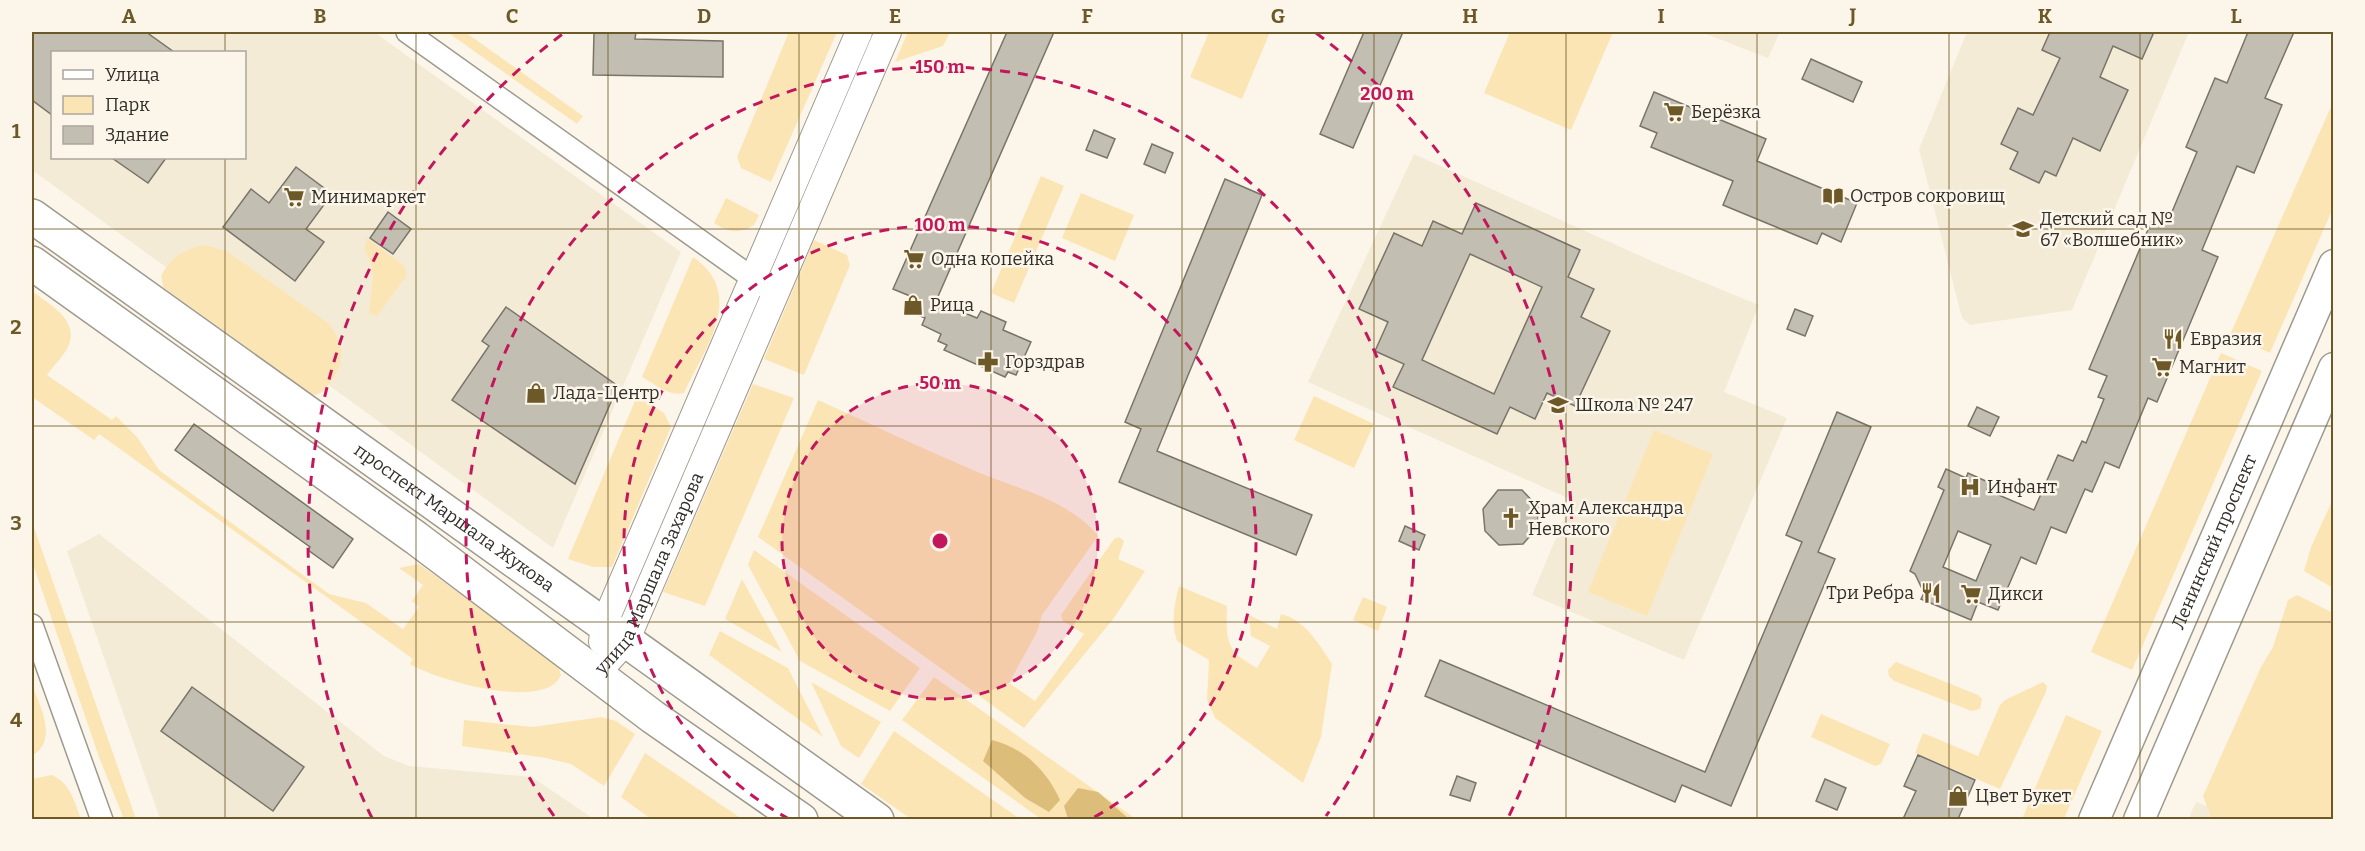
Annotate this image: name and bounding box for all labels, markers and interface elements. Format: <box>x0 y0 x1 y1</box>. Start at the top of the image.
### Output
text: A <box>122 4 137 28</box>
text: B <box>314 4 327 28</box>
text: C <box>506 4 518 28</box>
text: D <box>697 4 711 28</box>
text: E <box>889 4 901 28</box>
text: F <box>1081 4 1093 28</box>
text: G <box>1271 4 1285 28</box>
text: H <box>1462 4 1478 28</box>
text: I <box>1657 4 1665 28</box>
text: J <box>1849 4 1857 28</box>
text: K <box>2038 4 2053 28</box>
text: L <box>2230 4 2242 28</box>
legend <box>51 51 246 159</box>
text: 150 m <box>915 56 965 78</box>
text: Улица <box>105 64 160 86</box>
text: 200 m <box>1360 83 1414 105</box>
text: Парк <box>105 94 150 116</box>
supermarket icon: Берёзка <box>1662 100 1686 124</box>
place label: Берёзка <box>1691 101 1761 123</box>
text: 1 <box>12 119 21 143</box>
text: Здание <box>105 124 169 146</box>
library icon: Остров сокровищ <box>1821 184 1845 208</box>
supermarket icon: Минимаркет <box>282 185 306 209</box>
place label: Остров сокровищ <box>1850 185 2005 207</box>
place label: Минимаркет <box>311 186 426 208</box>
place label: Детский сад № 67 «Волшебник» <box>2040 208 2184 251</box>
text: 100 m <box>914 214 966 236</box>
school or university icon: Детский сад № 67 «Волшебник» <box>2011 217 2035 241</box>
supermarket icon: Одна копейка <box>902 247 926 271</box>
place label: Одна копейка <box>931 248 1054 270</box>
shop icon: Рица <box>901 293 925 317</box>
place label: Рица <box>930 294 974 316</box>
text: 2 <box>10 315 22 339</box>
restaurant icon: Евразия <box>2161 327 2185 351</box>
place label: Евразия <box>2190 328 2262 350</box>
pharmacy icon: Горздрав <box>976 350 1000 374</box>
place label: Горздрав <box>1005 351 1085 373</box>
supermarket icon: Магнит <box>2150 355 2174 379</box>
place label: Магнит <box>2179 356 2246 378</box>
text: 50 m <box>919 372 961 394</box>
shop icon: Лада-Центр <box>524 381 548 405</box>
place label: Лада-Центр <box>553 382 660 404</box>
school or university icon: Школа № 247 <box>1546 393 1570 417</box>
place label: Школа № 247 <box>1575 394 1693 416</box>
street label: проспект Маршала Жукова <box>350 439 559 597</box>
street label: Ленинский проспект <box>2167 451 2262 632</box>
street label: улица Маршала Захарова <box>590 469 708 680</box>
hospital icon: Инфант <box>1958 475 1982 499</box>
place label: Инфант <box>1987 476 2057 498</box>
place label: Храм Александра Невского <box>1528 497 1684 540</box>
church icon: Храм Александра Невского <box>1499 506 1523 530</box>
text: 3 <box>10 511 22 535</box>
centre of rings <box>930 531 950 551</box>
restaurant icon: Три Ребра <box>1919 581 1943 605</box>
place label: Три Ребра <box>1826 582 1914 604</box>
supermarket icon: Дикси <box>1959 582 1983 606</box>
place label: Дикси <box>1988 583 2043 605</box>
text: 4 <box>10 708 22 732</box>
shop icon: Цвет Букет <box>1946 784 1970 808</box>
place label: Цвет Букет <box>1975 785 2071 807</box>

